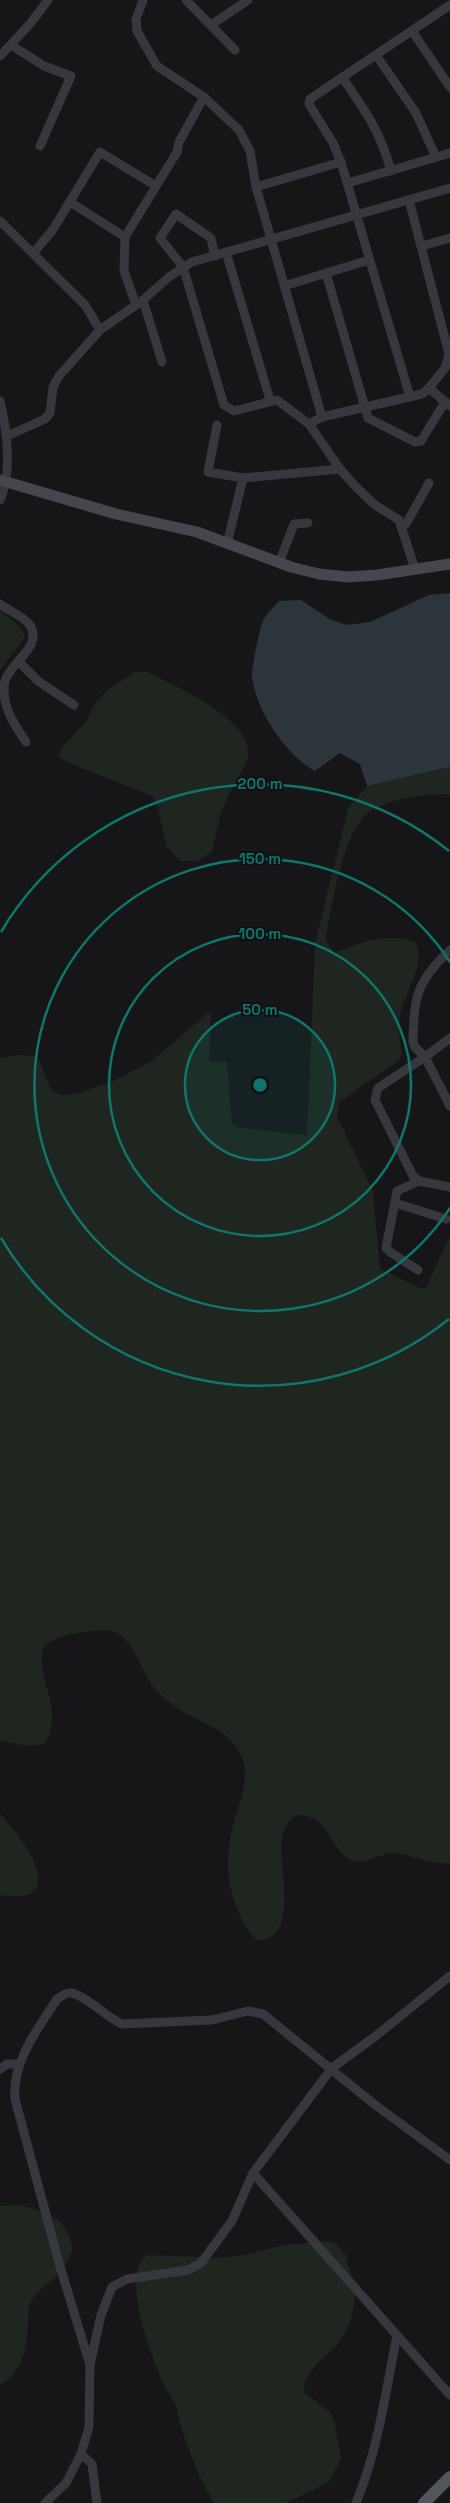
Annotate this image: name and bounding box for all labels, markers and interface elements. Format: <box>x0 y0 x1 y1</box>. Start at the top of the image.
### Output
text: 200 m <box>238 774 282 793</box>
text: 150 m <box>239 849 281 868</box>
text: 100 m <box>239 924 281 943</box>
text: 50 m <box>242 1000 278 1019</box>
centre of rings <box>251 1076 269 1094</box>

